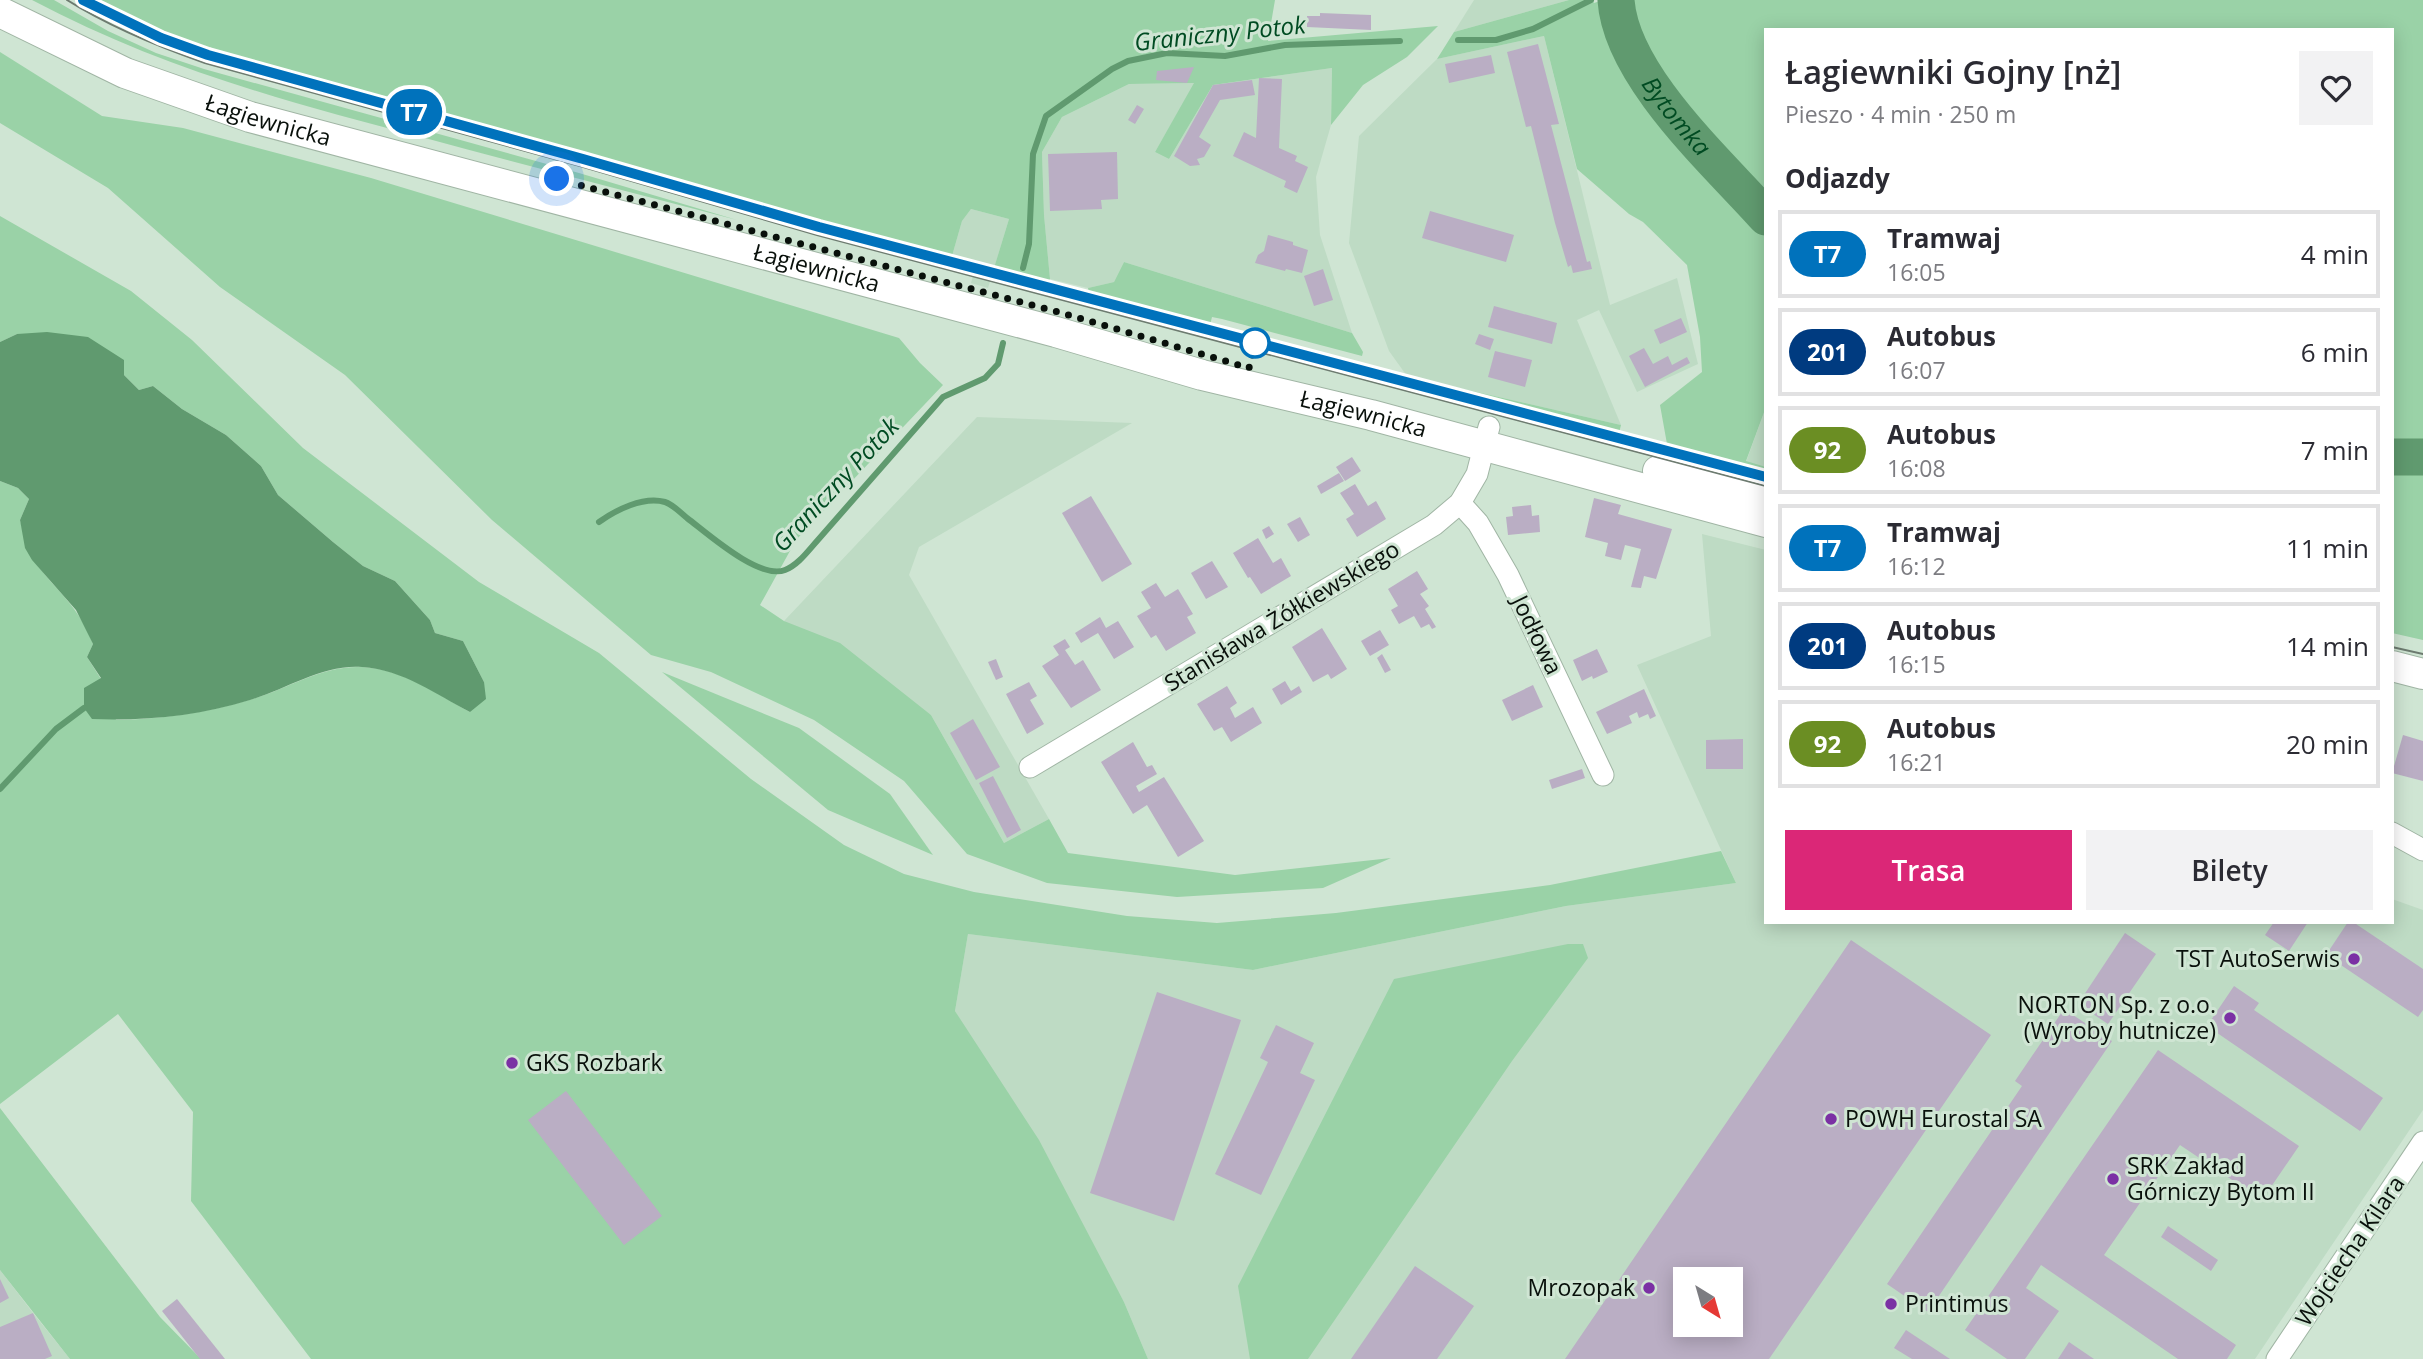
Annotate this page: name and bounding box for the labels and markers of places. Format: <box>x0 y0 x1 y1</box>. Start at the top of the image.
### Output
unlabelled marker <box>1240 328 1270 358</box>
place label: TST AutoSerwis <box>2176 942 2340 974</box>
marker: TST AutoSerwis <box>2346 951 2362 967</box>
place label: NORTON Sp. z o.o. (Wyroby hutnicze) <box>2018 988 2216 1046</box>
marker: NORTON Sp. z o.o. (Wyroby hutnicze) <box>2222 1010 2238 1026</box>
place label: GKS Rozbark <box>526 1046 663 1078</box>
marker: GKS Rozbark <box>504 1055 520 1071</box>
place label: POWH Eurostal SA <box>1845 1102 2042 1134</box>
marker: POWH Eurostal SA <box>1823 1111 1839 1127</box>
place label: SRK Zakład Górniczy Bytom II <box>2127 1149 2315 1207</box>
marker: SRK Zakład Górniczy Bytom II <box>2105 1171 2121 1187</box>
place label: Mrozopak <box>1528 1271 1635 1303</box>
marker: Mrozopak <box>1641 1280 1657 1296</box>
place label: Printimus <box>1905 1287 2009 1319</box>
marker: Printimus <box>1883 1296 1899 1312</box>

